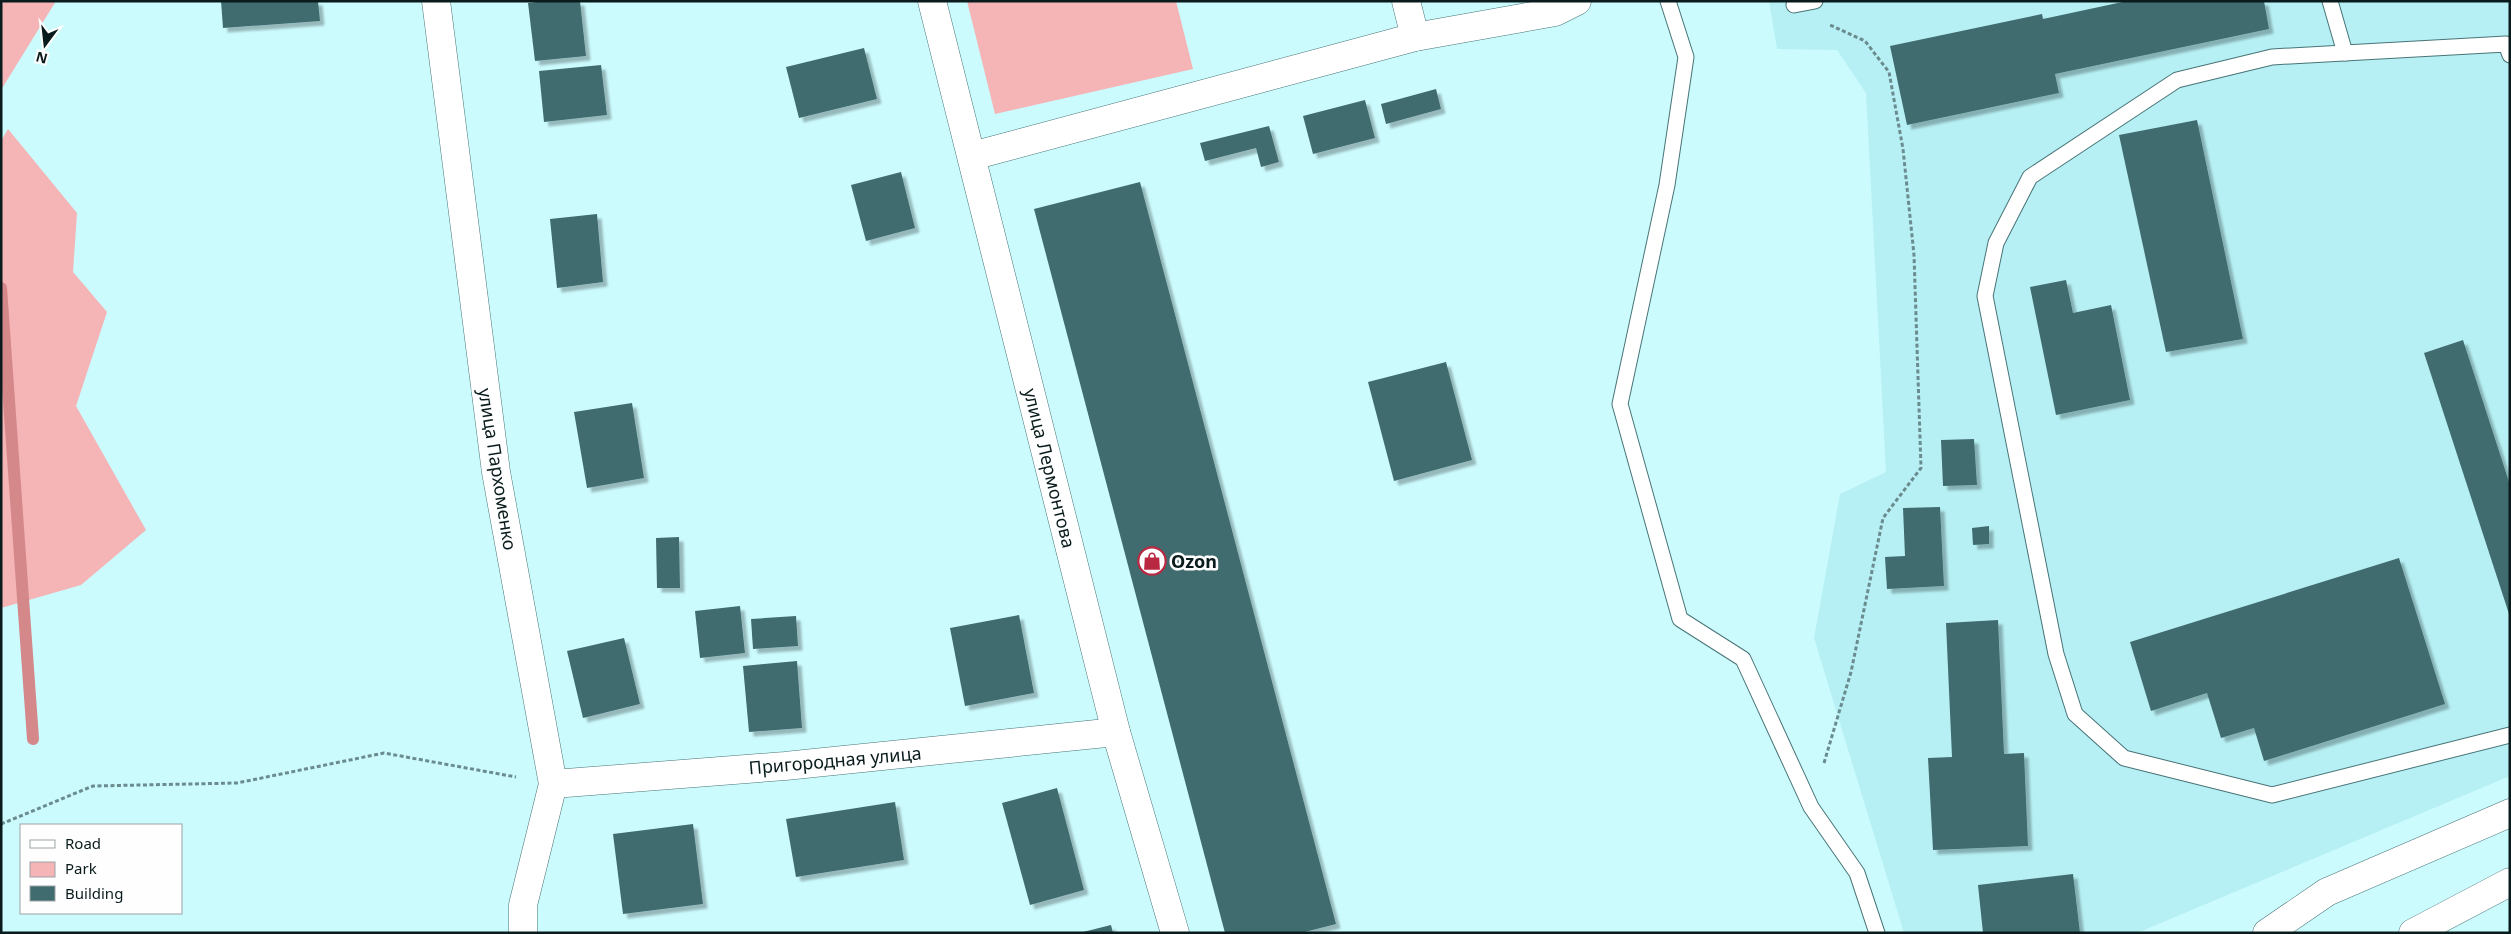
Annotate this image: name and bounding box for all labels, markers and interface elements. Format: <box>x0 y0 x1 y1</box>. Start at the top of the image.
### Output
north arrow <box>20 20 70 70</box>
text: N <box>34 47 49 69</box>
street label: улица Пархоменко <box>473 386 523 552</box>
street label: улица Лермонтова <box>1019 386 1081 550</box>
shop icon: Ozon <box>1137 546 1167 576</box>
place label: Ozon <box>1171 549 1217 573</box>
street label: Пригородная улица <box>748 740 922 780</box>
legend <box>20 824 182 914</box>
text: Road <box>65 833 101 853</box>
text: Park <box>65 858 97 878</box>
text: Building <box>65 883 123 903</box>

